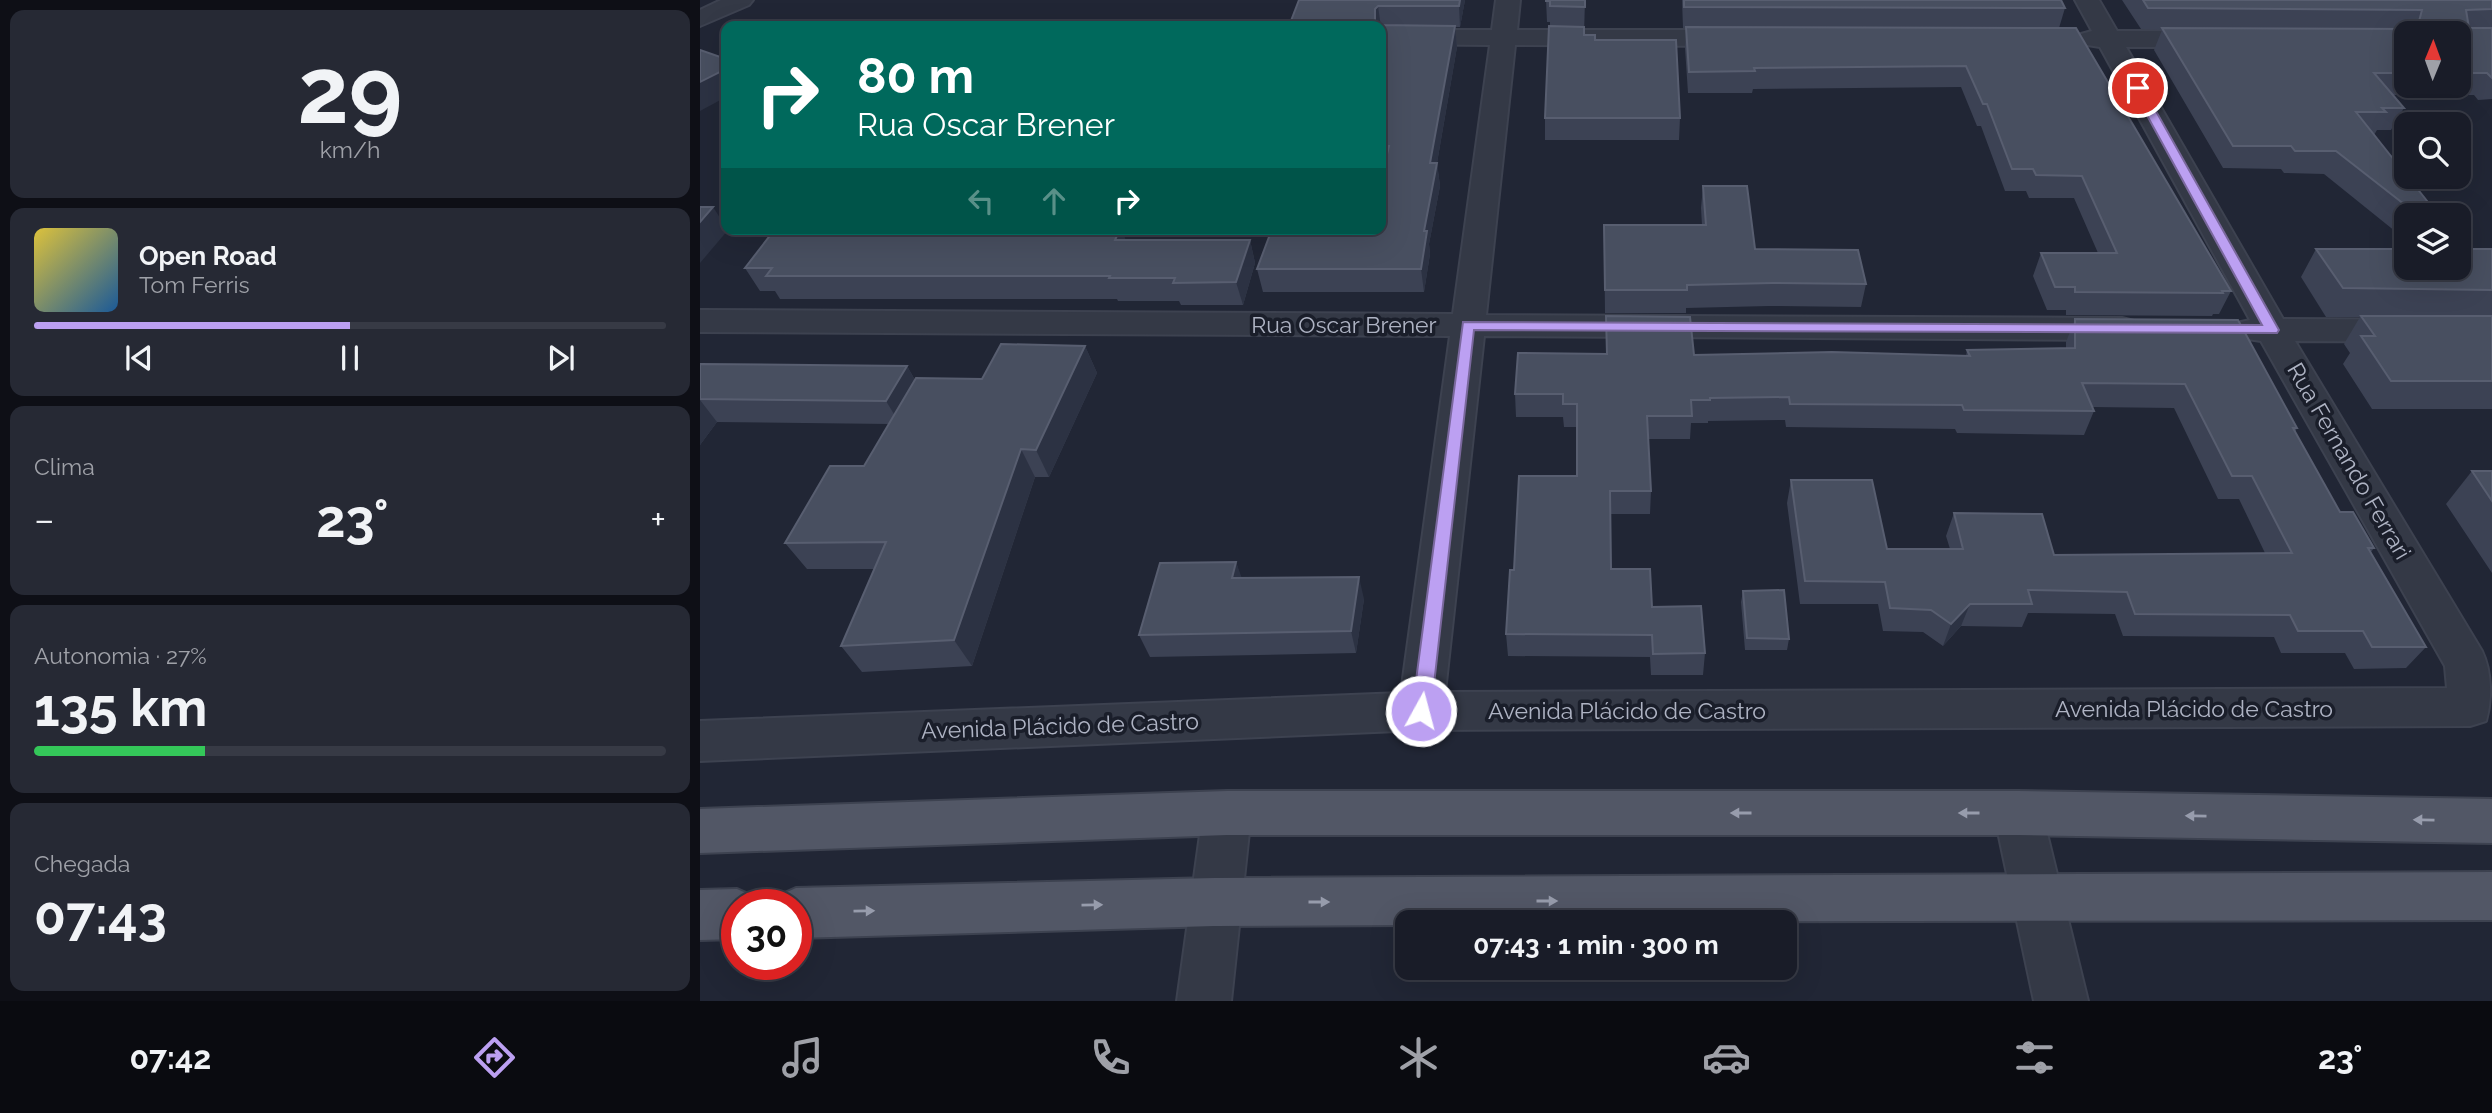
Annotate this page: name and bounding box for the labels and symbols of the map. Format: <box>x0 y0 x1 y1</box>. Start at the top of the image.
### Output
north arrow <box>2394 21 2471 98</box>
pin <box>2108 58 2168 118</box>
street label: Rua Oscar Brener <box>1251 311 1437 338</box>
street label: Rua Fernando Ferrari <box>2282 358 2417 564</box>
position arrow <box>1384 674 1458 748</box>
street label: Avenida Plácido de Castro <box>2055 695 2333 722</box>
street label: Avenida Plácido de Castro <box>1488 697 1766 724</box>
street label: Avenida Plácido de Castro <box>921 707 1199 744</box>
one-way arrow <box>1730 807 1752 819</box>
one-way arrow <box>1958 807 1980 819</box>
one-way arrow <box>2185 810 2207 822</box>
one-way arrow <box>2413 814 2435 826</box>
speed limit sign: 30 <box>721 889 812 980</box>
one-way arrow <box>1536 895 1558 906</box>
one-way arrow <box>1309 896 1331 908</box>
one-way arrow <box>1081 900 1103 911</box>
one-way arrow <box>854 905 876 917</box>

